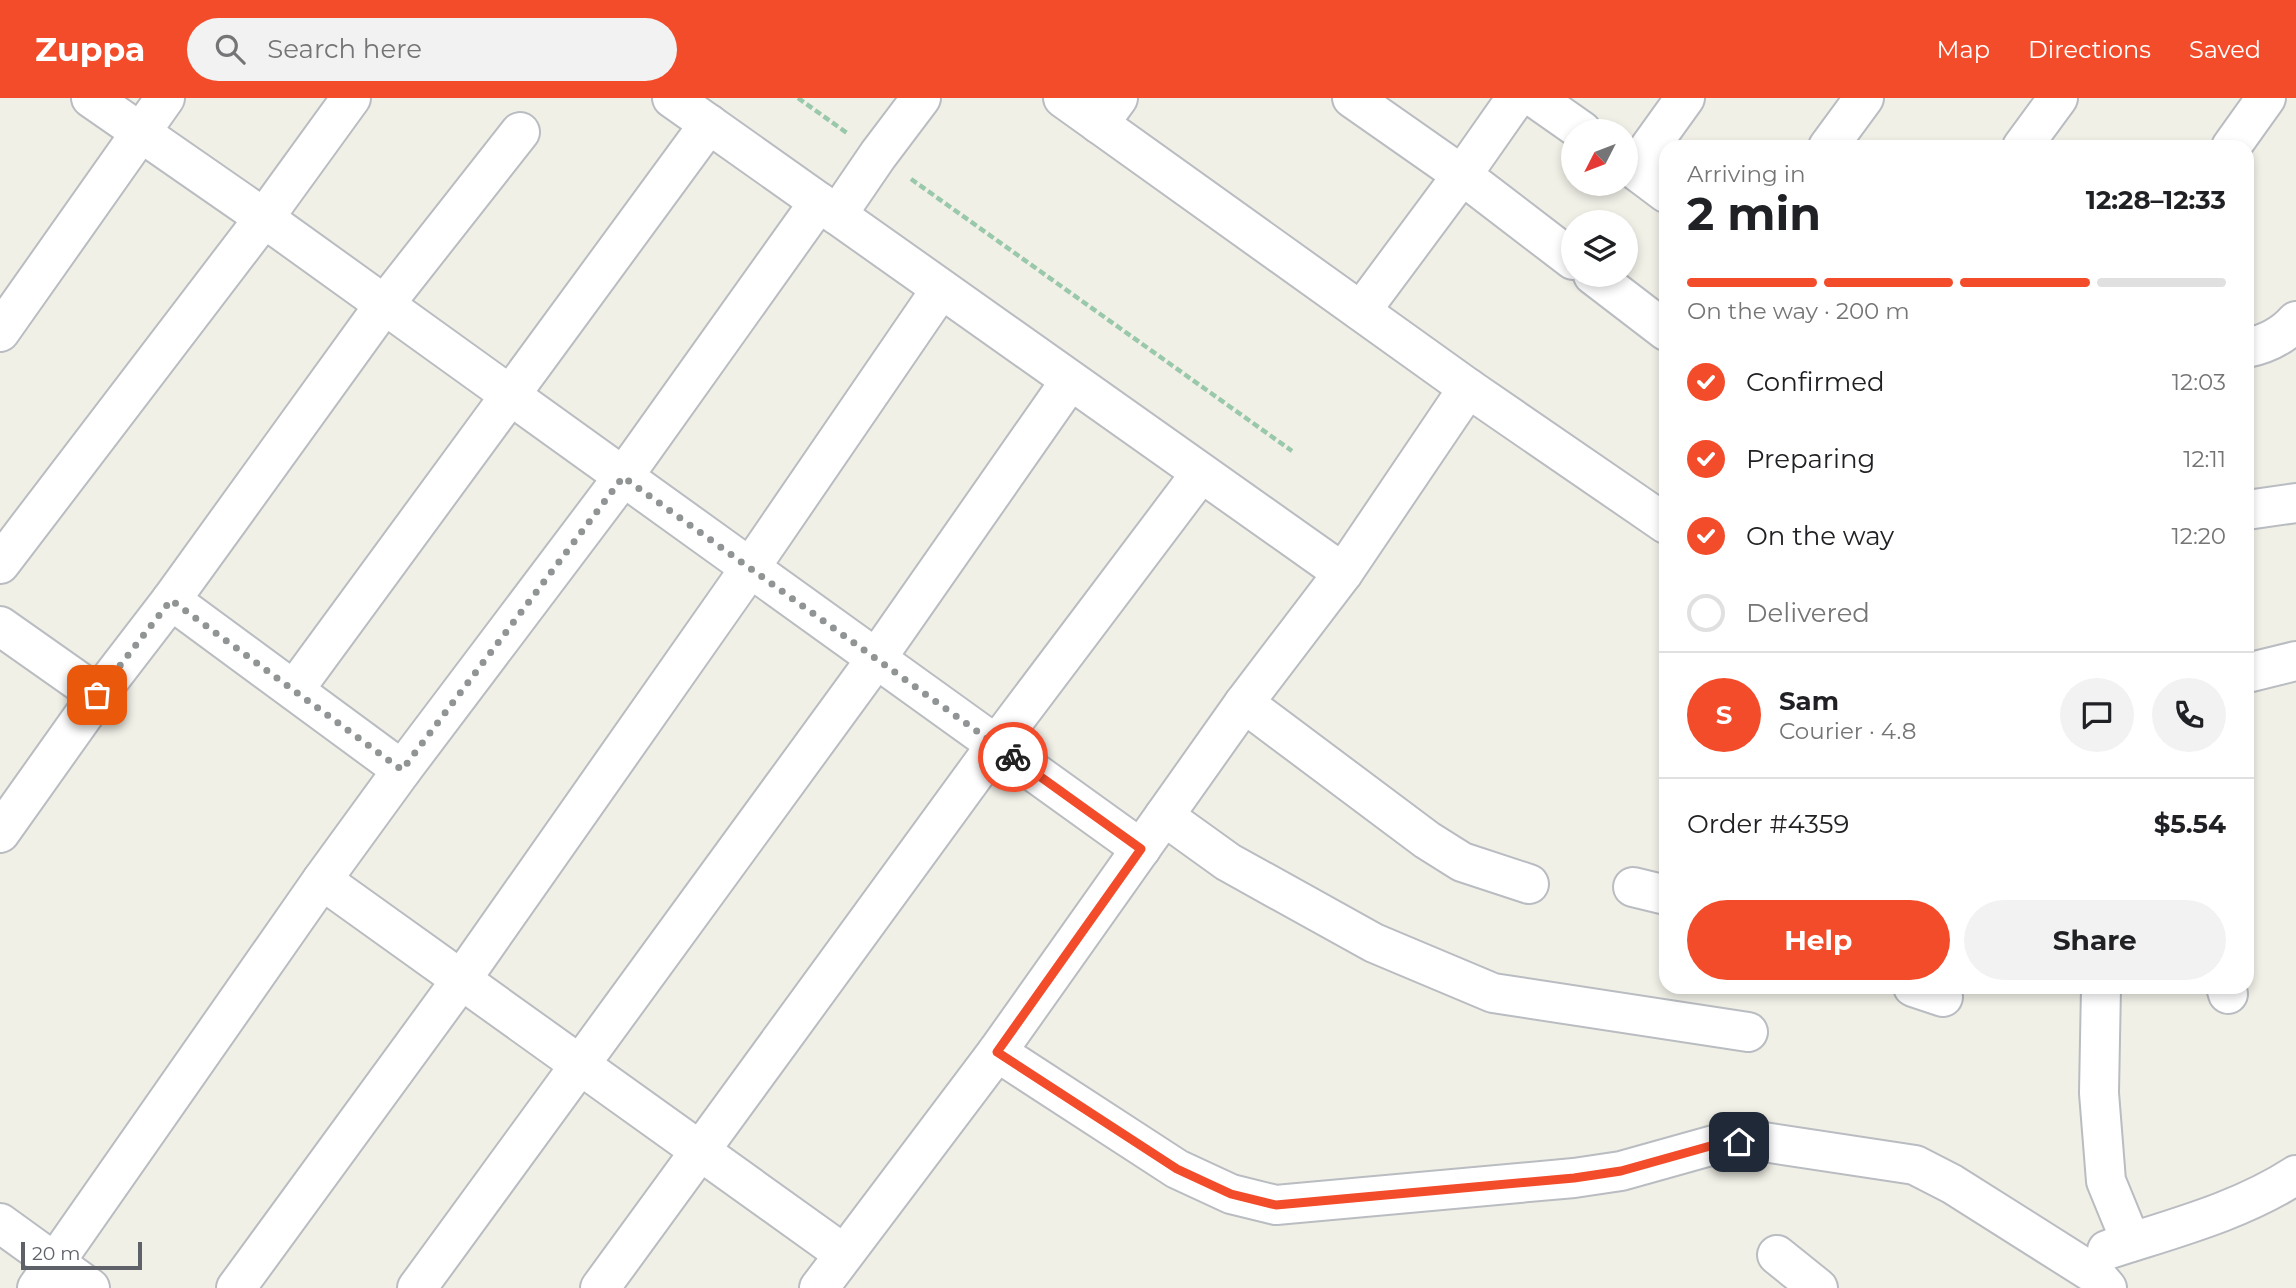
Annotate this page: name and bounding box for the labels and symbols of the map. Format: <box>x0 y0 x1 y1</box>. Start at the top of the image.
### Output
north arrow <box>1561 119 1638 196</box>
pin <box>67 665 127 725</box>
courier <box>978 722 1048 792</box>
pin <box>1709 1112 1769 1172</box>
scale bar <box>21 1239 142 1271</box>

